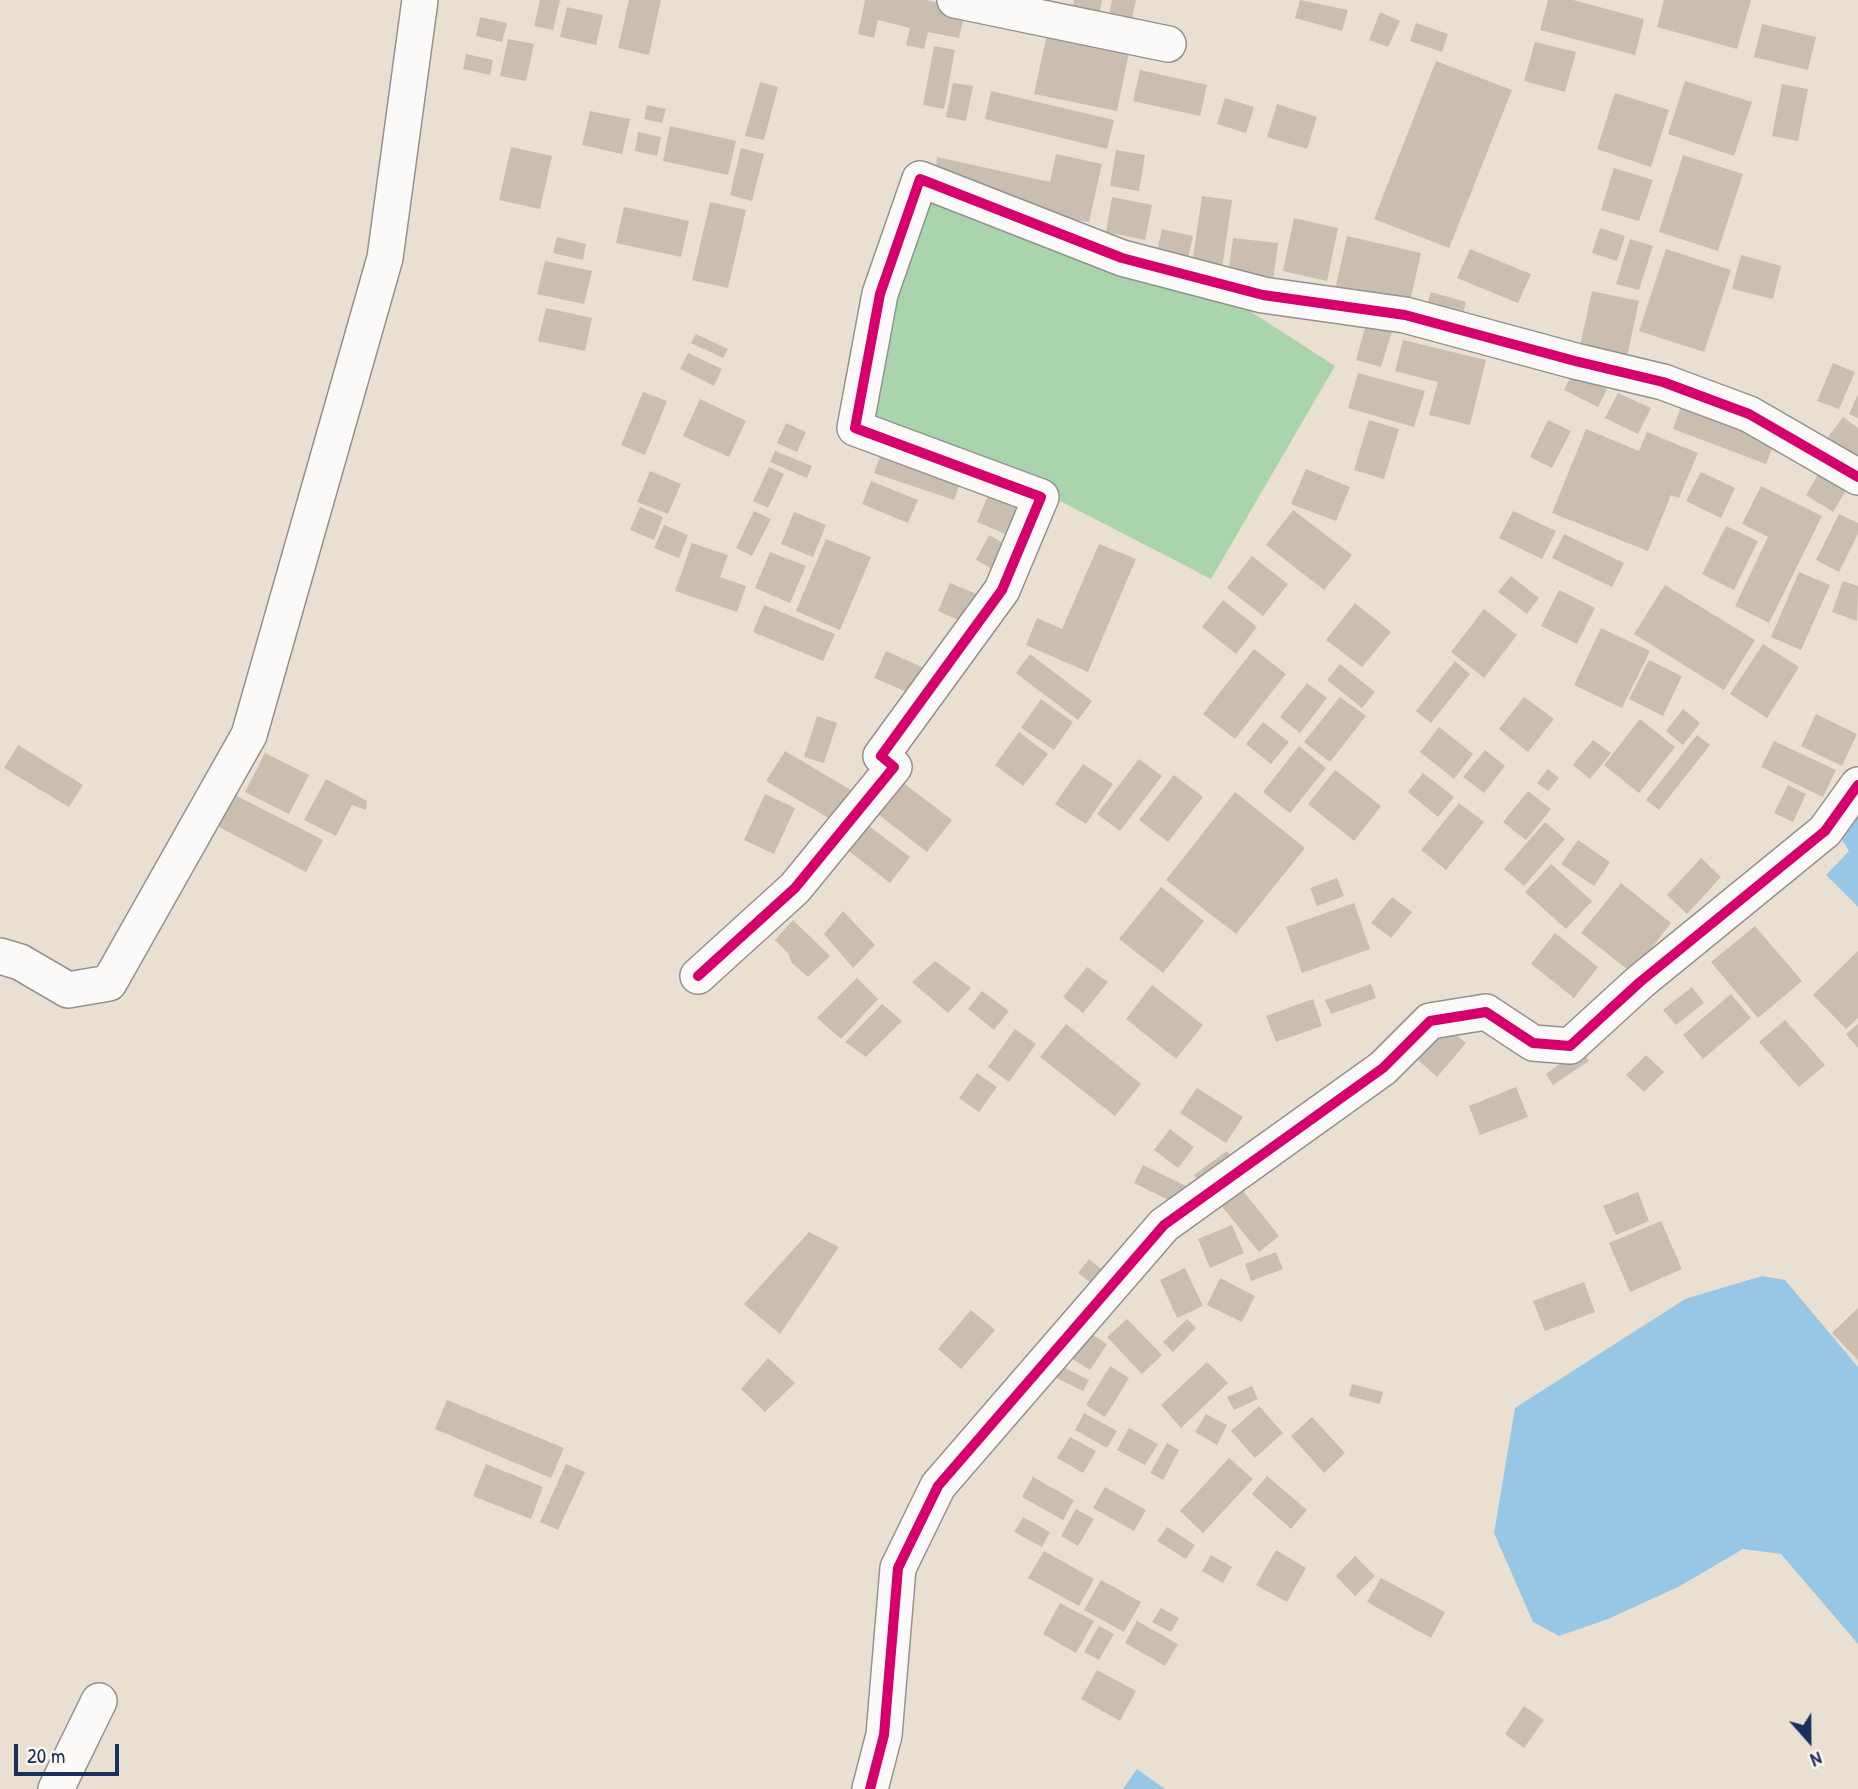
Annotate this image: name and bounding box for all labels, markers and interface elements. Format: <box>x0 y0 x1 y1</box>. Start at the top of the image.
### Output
north arrow <box>1774 1705 1844 1775</box>
scale bar <box>18 1730 122 1774</box>
text: 20 m <box>27 1741 65 1770</box>
text: N <box>1807 1746 1826 1774</box>

